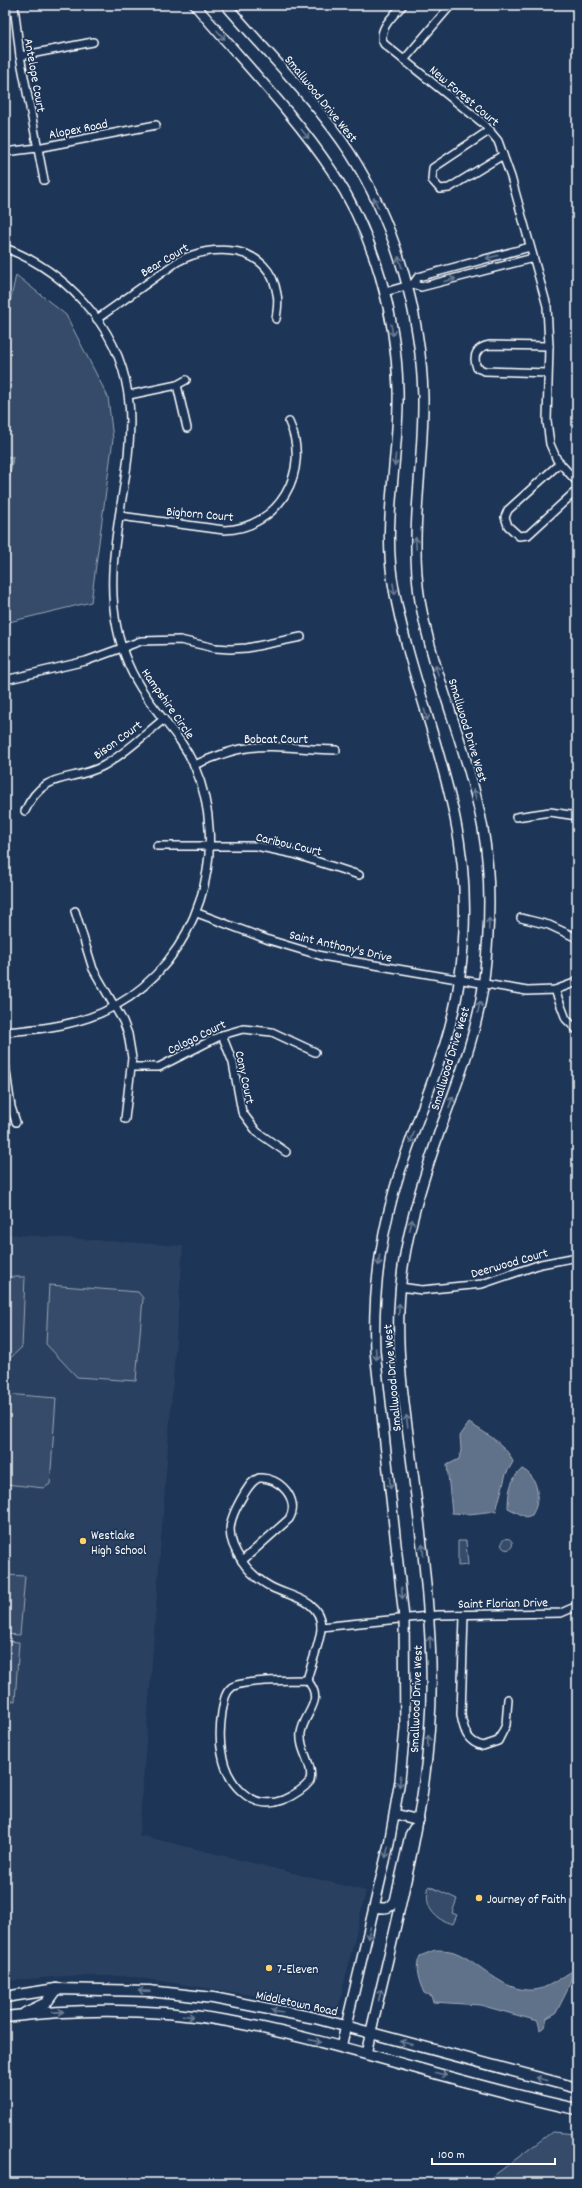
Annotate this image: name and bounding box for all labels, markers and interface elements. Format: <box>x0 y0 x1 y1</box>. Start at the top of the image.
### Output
one-way arrow <box>216 29 225 40</box>
street label: Antelope Court <box>18 37 49 114</box>
street label: Smallwood Drive West <box>279 52 361 147</box>
street label: New Forest Court <box>424 62 503 132</box>
street label: Alopex Road <box>47 115 110 145</box>
one-way arrow <box>300 128 309 139</box>
one-way arrow <box>372 197 379 209</box>
street label: Bear Court <box>138 239 193 283</box>
one-way arrow <box>486 254 499 261</box>
one-way arrow <box>396 256 403 269</box>
one-way arrow <box>444 276 457 283</box>
one-way arrow <box>388 323 396 336</box>
one-way arrow <box>392 453 399 466</box>
street label: Bighorn Court <box>165 503 234 528</box>
one-way arrow <box>412 537 420 550</box>
one-way arrow <box>390 582 398 595</box>
one-way arrow <box>433 664 440 677</box>
street label: Hampshire Circle <box>135 665 199 744</box>
street label: Smallwood Drive West <box>442 677 491 785</box>
one-way arrow <box>423 708 430 721</box>
street label: Bison Court <box>90 717 147 765</box>
street label: Bobcat Court <box>244 731 308 750</box>
one-way arrow <box>470 789 478 802</box>
street label: Caribou Court <box>254 829 323 862</box>
one-way arrow <box>486 918 493 931</box>
street label: Saint Anthony's Drive <box>287 926 394 969</box>
one-way arrow <box>475 1001 483 1014</box>
street label: Smallwood Drive West <box>427 1004 476 1113</box>
street label: Cologo Court <box>165 1016 230 1061</box>
street label: Cony Court <box>229 1049 258 1106</box>
one-way arrow <box>447 1096 455 1108</box>
one-way arrow <box>408 1131 416 1143</box>
one-way arrow <box>407 1219 415 1232</box>
street label: Deerwood Court <box>469 1244 551 1284</box>
one-way arrow <box>375 1253 383 1266</box>
one-way arrow <box>395 1303 402 1316</box>
street label: Smallwood Drive West <box>379 1323 408 1432</box>
one-way arrow <box>372 1347 379 1360</box>
one-way arrow <box>403 1415 411 1428</box>
one-way arrow <box>386 1476 394 1489</box>
place label: Westlake High School <box>91 1527 146 1561</box>
marker: Westlake High School <box>78 1536 88 1546</box>
one-way arrow <box>420 1544 427 1557</box>
one-way arrow <box>398 1586 406 1599</box>
street label: Saint Florian Drive <box>458 1594 548 1615</box>
one-way arrow <box>426 1636 434 1649</box>
street label: Smallwood Drive West <box>406 1645 429 1753</box>
one-way arrow <box>424 1735 431 1748</box>
one-way arrow <box>396 1774 404 1787</box>
one-way arrow <box>383 1846 390 1859</box>
place label: Journey of Faith <box>487 1891 566 1910</box>
marker: Journey of Faith <box>474 1893 484 1903</box>
one-way arrow <box>364 1926 372 1939</box>
place label: 7-Eleven <box>277 1961 318 1980</box>
marker: 7-Eleven <box>264 1963 274 1973</box>
street label: Middletown Road <box>254 1986 339 2022</box>
one-way arrow <box>138 1988 151 1995</box>
one-way arrow <box>376 1989 384 2002</box>
one-way arrow <box>271 2006 284 2014</box>
one-way arrow <box>51 2009 64 2016</box>
one-way arrow <box>181 2012 194 2020</box>
one-way arrow <box>308 2038 321 2046</box>
one-way arrow <box>400 2038 413 2046</box>
one-way arrow <box>434 2071 447 2078</box>
one-way arrow <box>536 2075 549 2083</box>
scale bar <box>432 2140 555 2166</box>
text: 100 m <box>438 2147 465 2164</box>

